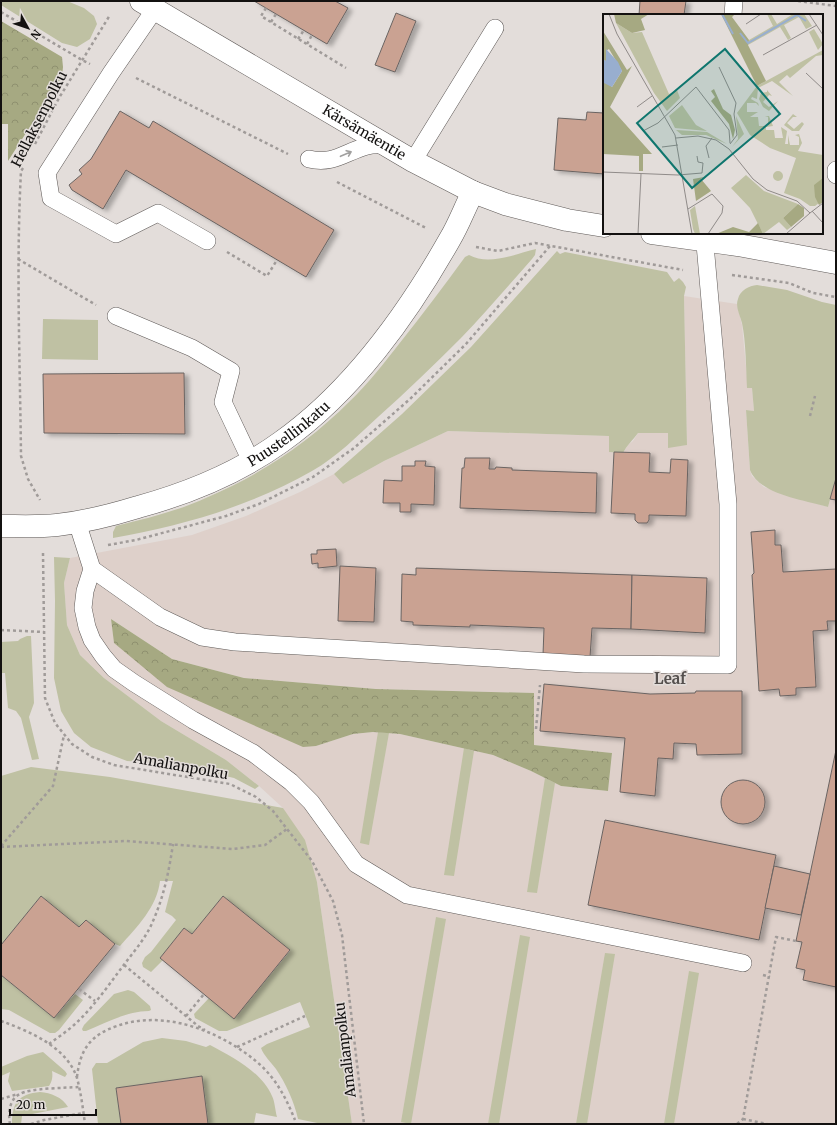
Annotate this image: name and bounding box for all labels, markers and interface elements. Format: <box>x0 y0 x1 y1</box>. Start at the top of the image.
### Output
north arrow <box>8 8 48 48</box>
inset map <box>603 14 823 234</box>
text: N <box>27 27 44 42</box>
street label: Hellaksenpolku <box>7 68 71 170</box>
street label: Kärsämäentie <box>319 101 409 164</box>
one-way arrow <box>340 150 352 158</box>
street label: Puustellinkatu <box>244 397 334 471</box>
district label: Leaf <box>654 669 687 688</box>
street label: Amalianpolku <box>131 749 230 783</box>
street label: Amalianpolku <box>330 1001 360 1100</box>
scale bar <box>10 1091 96 1117</box>
text: 20 m <box>16 1097 45 1112</box>

